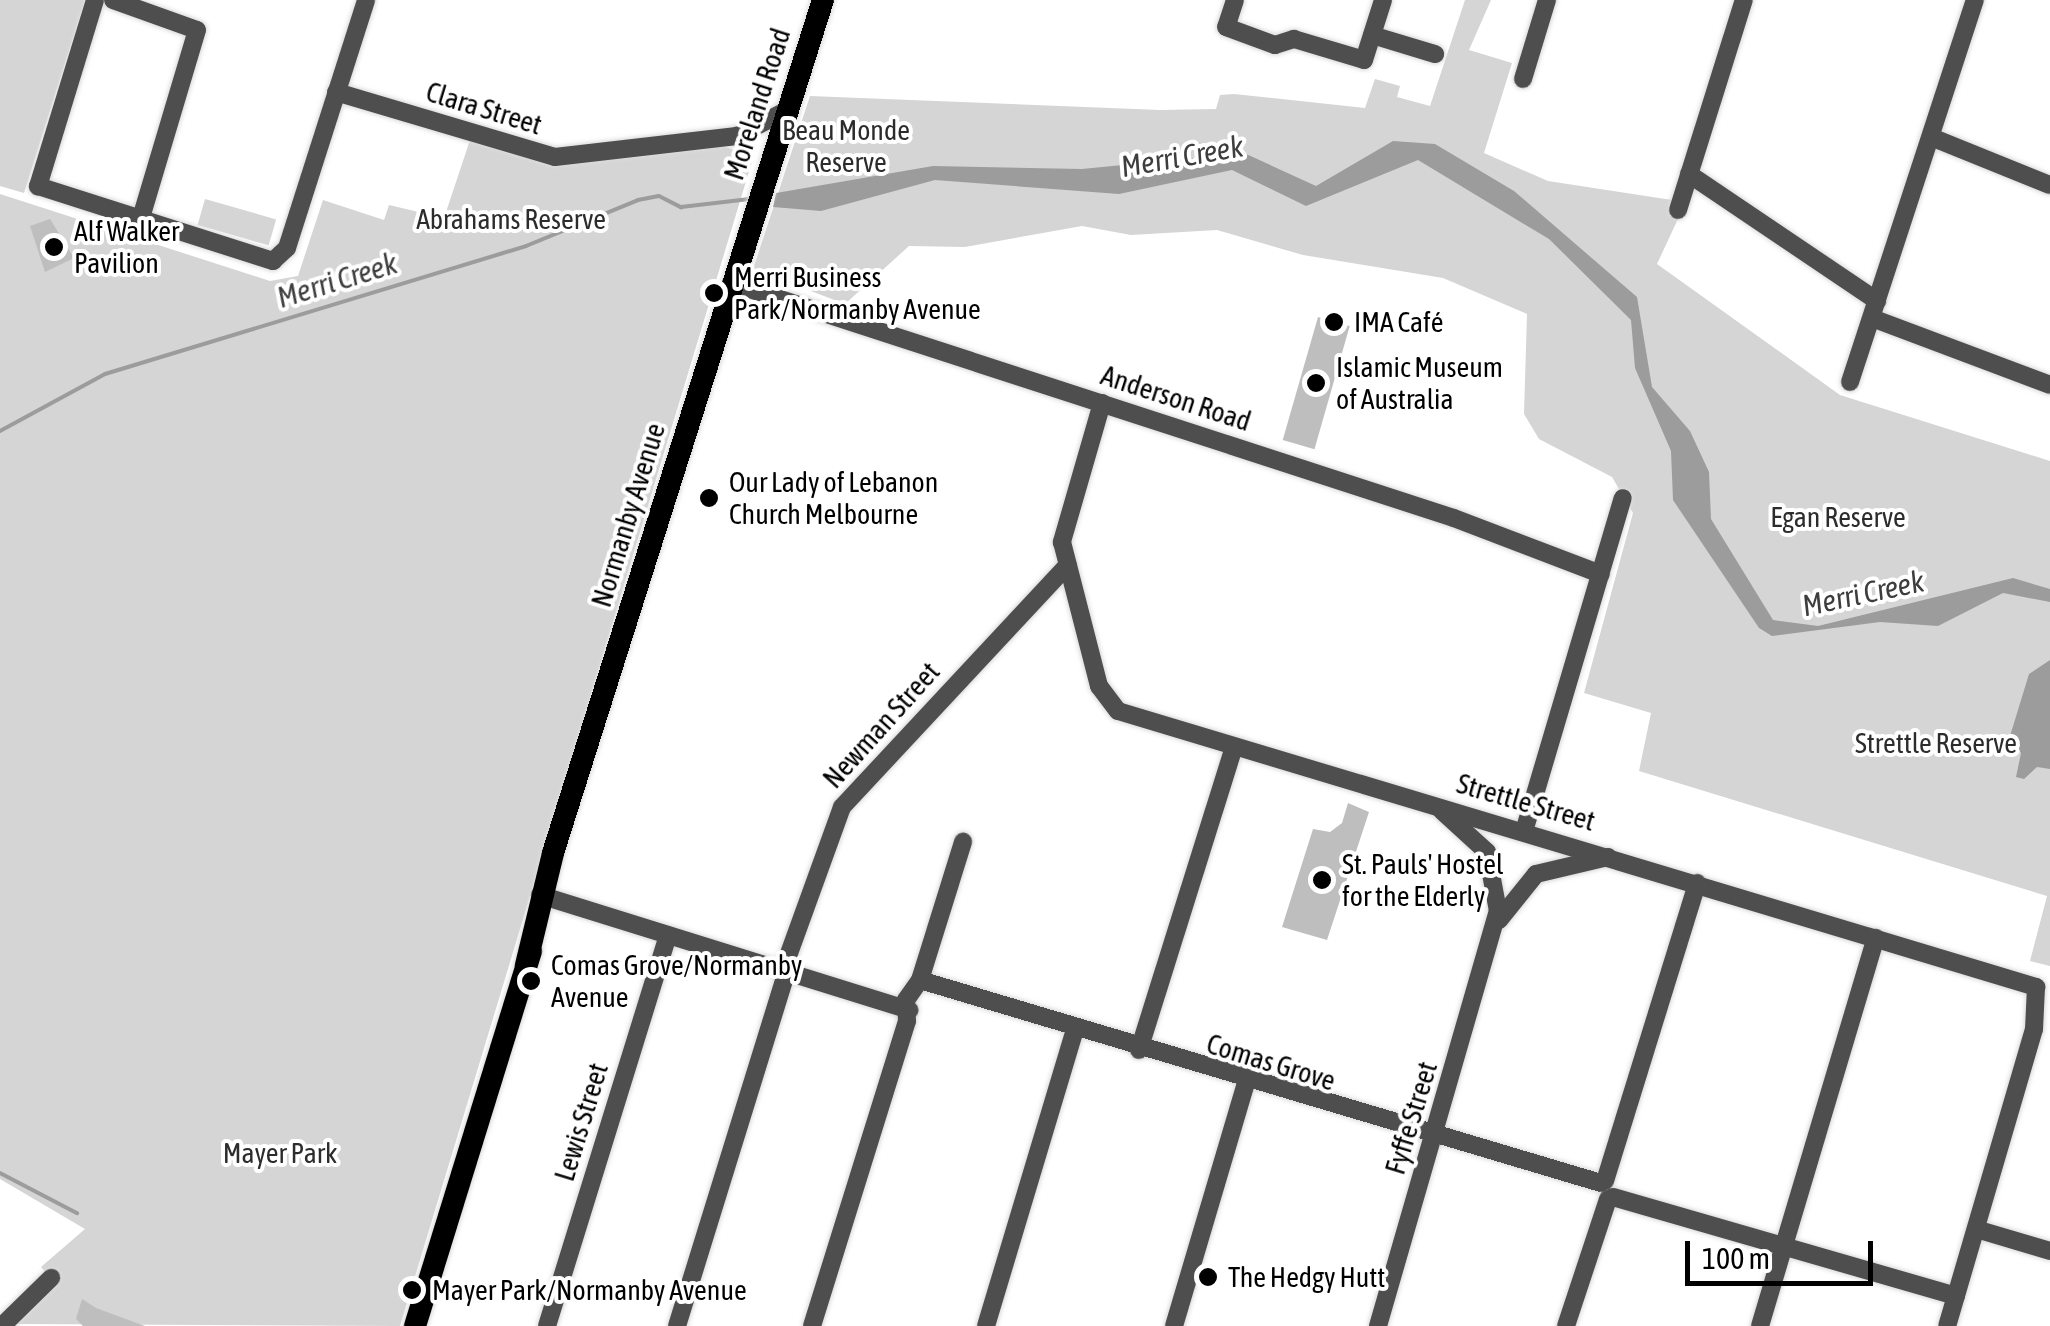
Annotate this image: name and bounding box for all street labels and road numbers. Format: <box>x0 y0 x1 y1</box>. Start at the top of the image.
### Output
street label: Moreland Road <box>717 24 797 184</box>
street label: Clara Street <box>422 75 546 141</box>
street label: Anderson Road <box>1097 358 1255 438</box>
street label: Normanby Avenue <box>584 419 672 611</box>
street label: Newman Street <box>816 655 946 795</box>
street label: Strettle Street <box>1453 766 1599 838</box>
street label: Comas Grove <box>1203 1027 1339 1097</box>
street label: Fyffe Street <box>1378 1058 1444 1178</box>
street label: Lewis Street <box>547 1059 615 1185</box>

